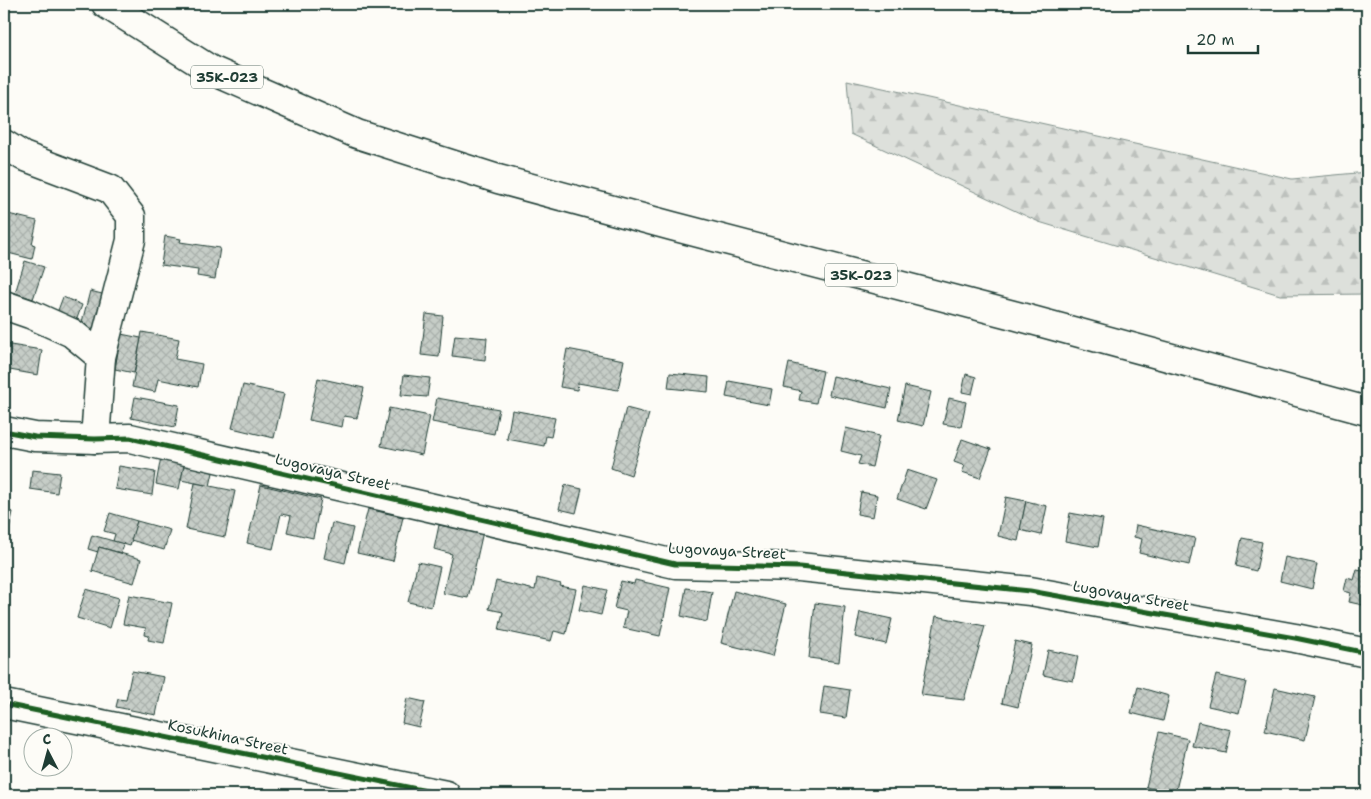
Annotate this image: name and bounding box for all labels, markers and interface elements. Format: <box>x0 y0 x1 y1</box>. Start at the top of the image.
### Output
scale bar <box>1188 22 1258 54</box>
text: 20 m <box>1196 30 1235 50</box>
road number: 35К-023 <box>191 66 263 88</box>
road number: 35К-023 <box>825 264 897 286</box>
street label: Lugovaya Street <box>273 449 393 495</box>
street label: Lugovaya Street <box>667 538 787 564</box>
street label: Lugovaya Street <box>1071 576 1191 616</box>
street label: Kosukhina Street <box>166 714 290 760</box>
north arrow <box>22 726 72 776</box>
text: С <box>41 730 52 748</box>

